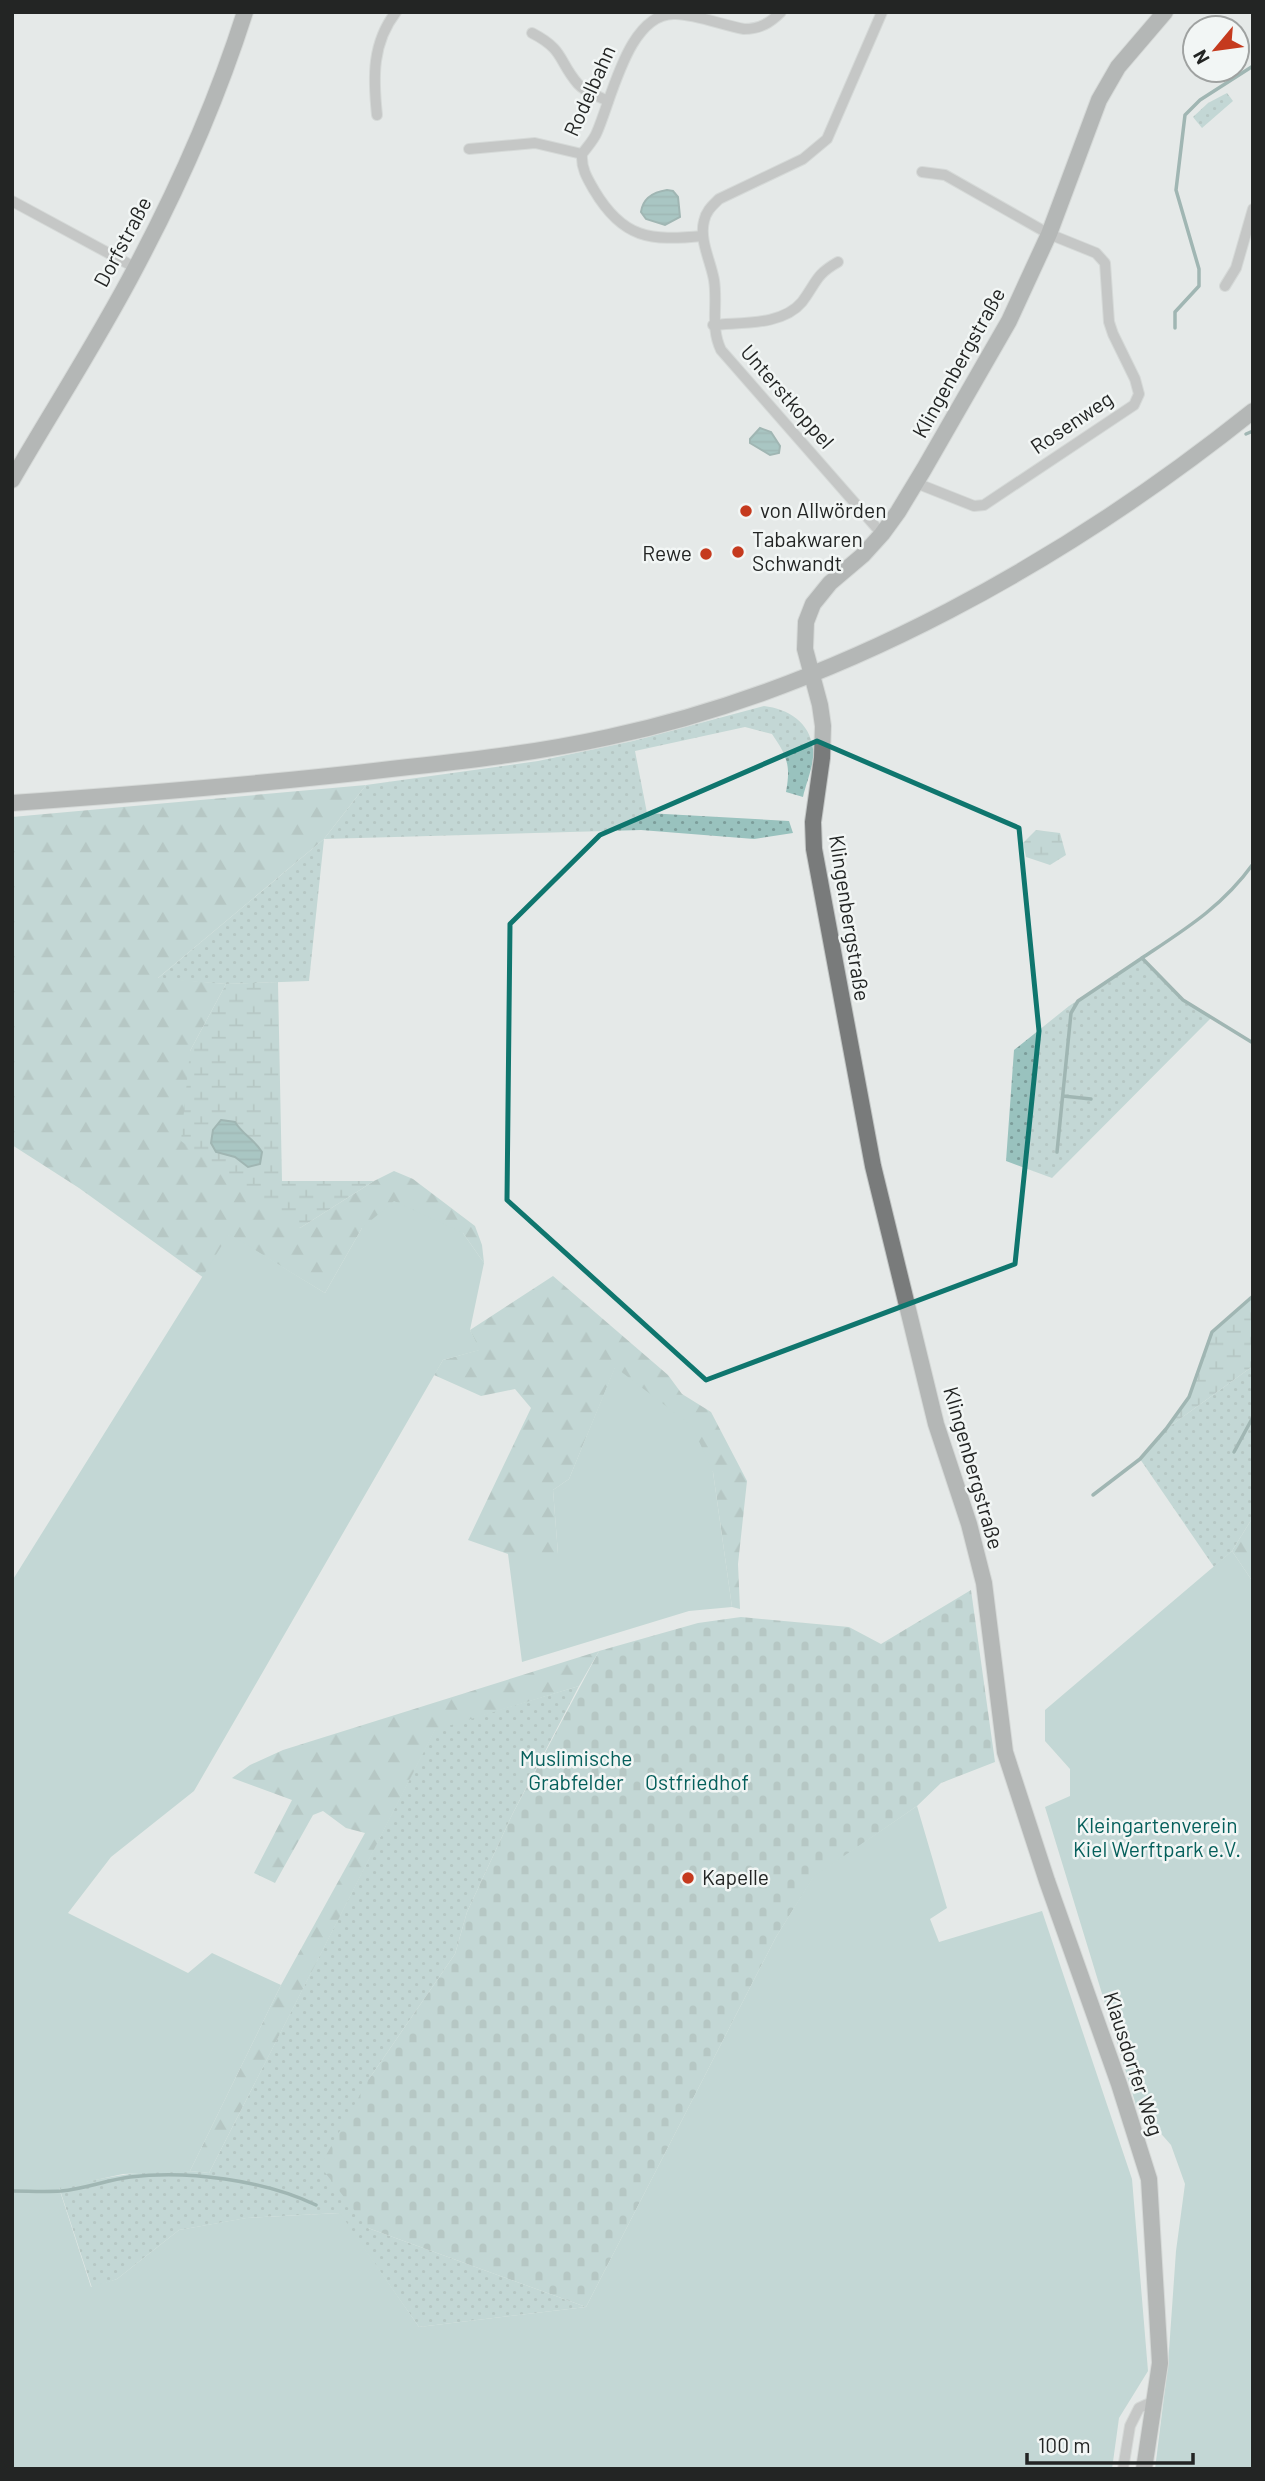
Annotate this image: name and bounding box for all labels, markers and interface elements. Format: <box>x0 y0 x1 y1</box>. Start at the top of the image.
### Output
north arrow <box>1181 14 1251 84</box>
street label: Rodelbahn <box>558 41 620 140</box>
text: N <box>1188 46 1214 69</box>
street label: Dorfstraße <box>88 192 156 291</box>
street label: Klingenbergstraße <box>906 283 1009 442</box>
street label: Unterstkoppel <box>736 339 840 453</box>
street label: Rosenweg <box>1025 385 1117 458</box>
place label: von Allwörden <box>760 497 887 522</box>
marker: von Allwörden <box>738 503 754 519</box>
place label: Tabakwaren Schwandt <box>752 526 863 575</box>
place label: Rewe <box>642 540 692 565</box>
marker: Tabakwaren Schwandt <box>730 544 746 560</box>
marker: Rewe <box>698 546 714 562</box>
street label: Klingenbergstraße <box>825 833 876 1003</box>
street label: Klingenbergstraße <box>939 1383 1010 1552</box>
park label: Muslimische Grabfelder <box>520 1745 632 1794</box>
park label: Ostfriedhof <box>645 1769 749 1794</box>
park label: Kleingartenverein Kiel Werftpark e.V. <box>1073 1812 1241 1861</box>
place label: Kapelle <box>702 1864 769 1889</box>
marker: Kapelle <box>680 1870 696 1886</box>
street label: Klausdorfer Weg <box>1099 1988 1169 2139</box>
scale bar <box>1027 2422 1193 2466</box>
text: 100 m <box>1038 2432 1091 2457</box>

